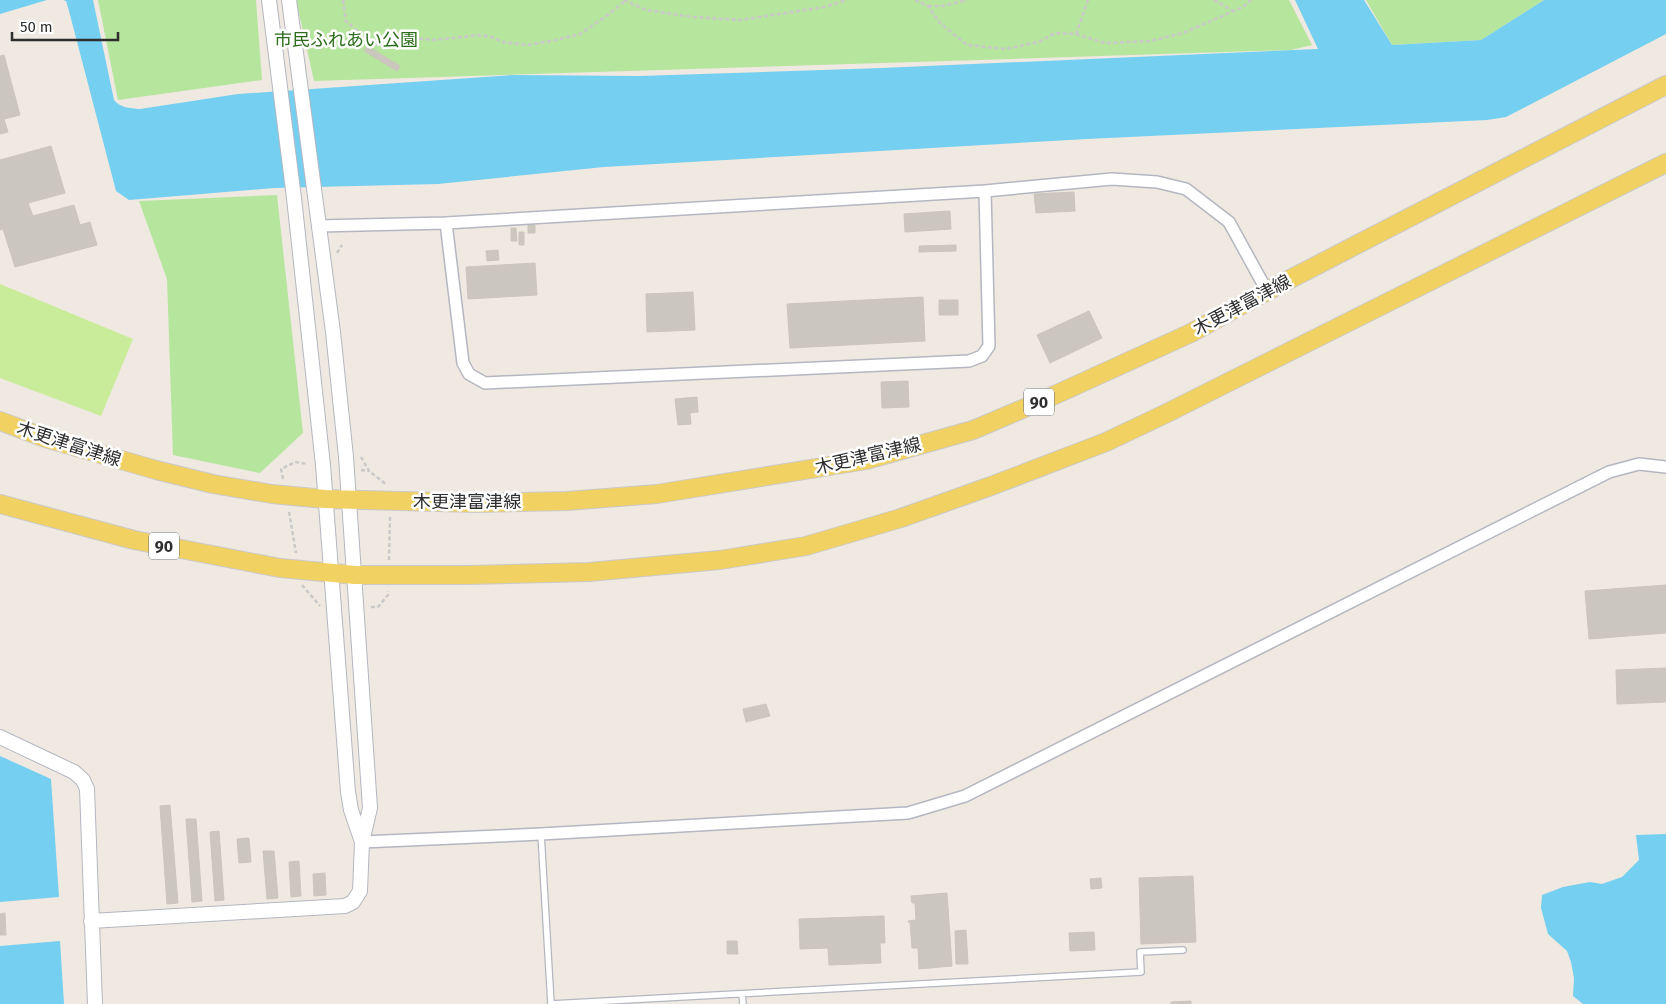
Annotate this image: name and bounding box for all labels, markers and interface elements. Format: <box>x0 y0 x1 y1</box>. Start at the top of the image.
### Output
scale bar <box>12 10 119 42</box>
text: 50 m <box>20 18 53 36</box>
park label: 市民ふれあい公園 <box>274 29 418 51</box>
street label: 木更津富津線 <box>1189 270 1295 340</box>
road number: 90 <box>1024 388 1054 416</box>
street label: 木更津富津線 <box>14 417 124 471</box>
street label: 木更津富津線 <box>813 433 923 479</box>
street label: 木更津富津線 <box>413 491 521 513</box>
road number: 90 <box>149 532 179 560</box>

